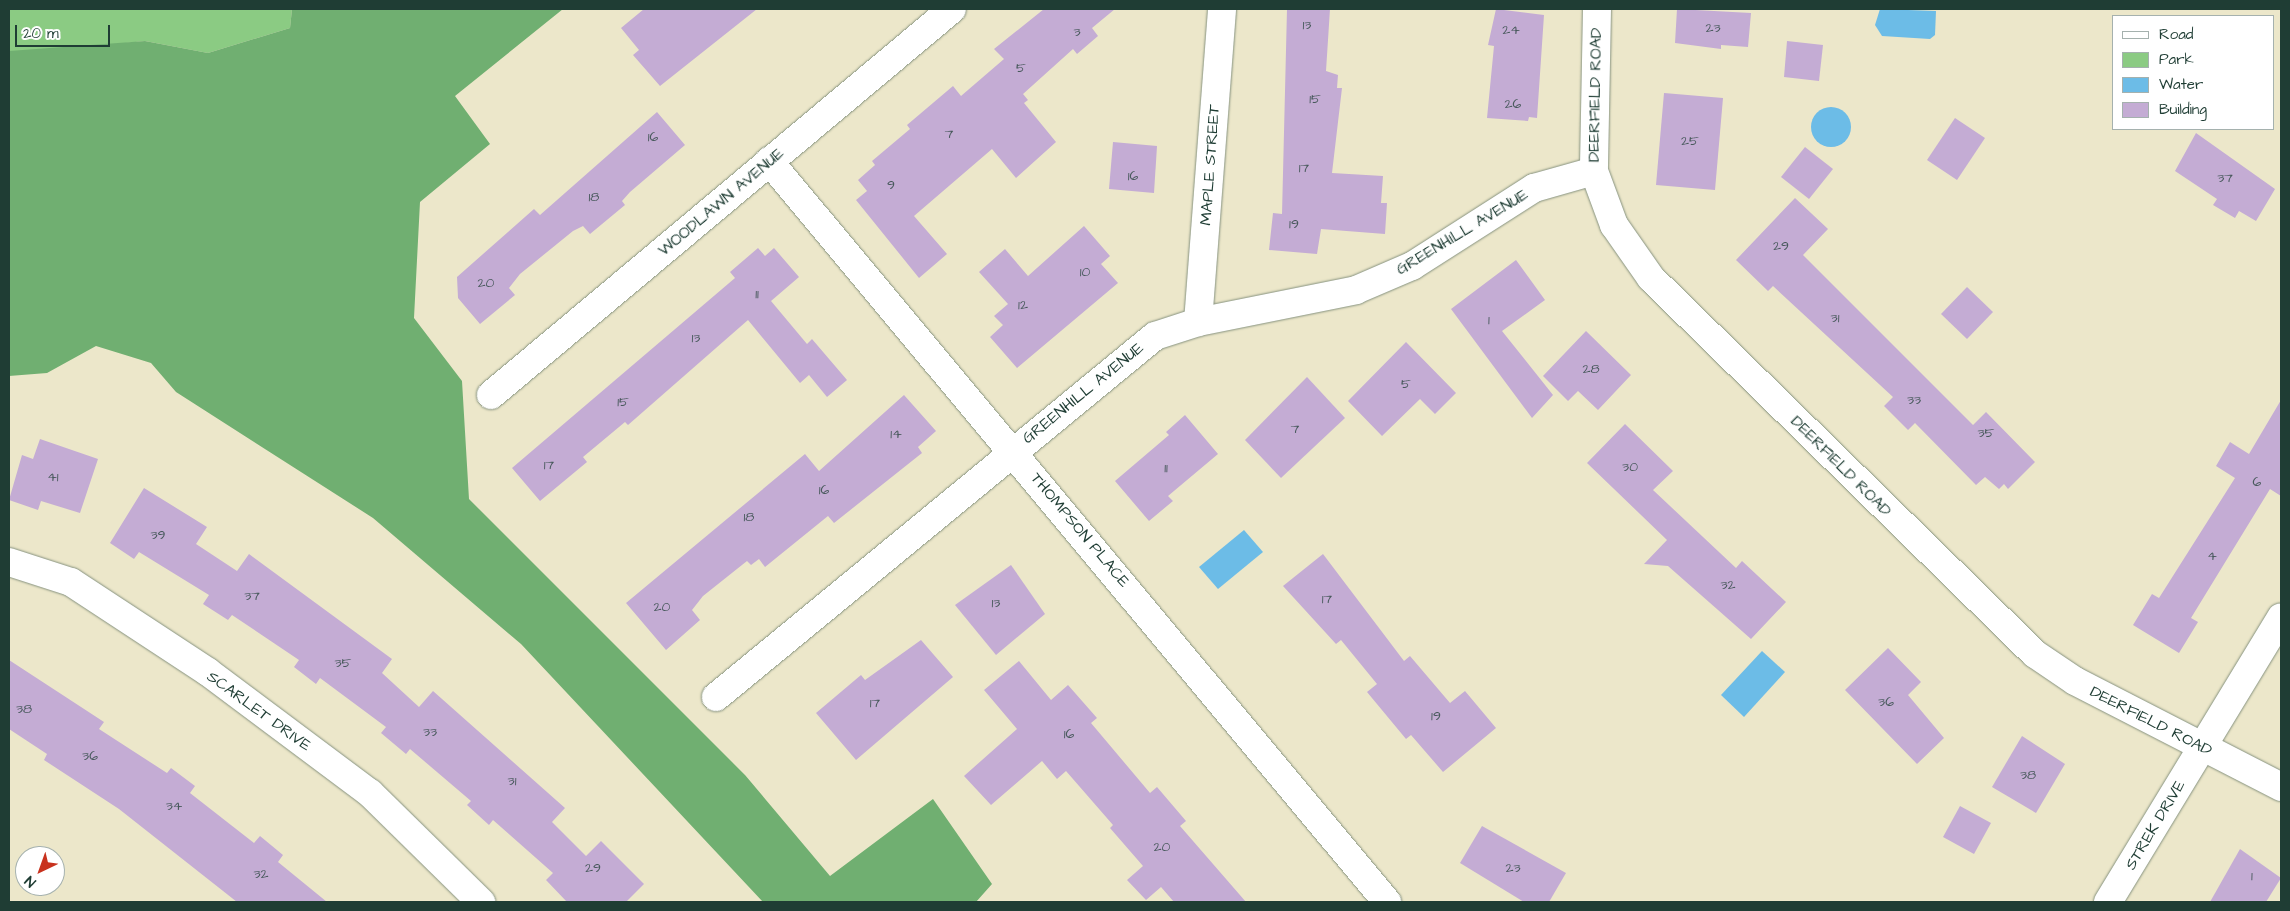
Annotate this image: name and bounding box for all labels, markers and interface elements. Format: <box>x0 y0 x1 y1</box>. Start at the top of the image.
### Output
scale bar <box>18 15 112 47</box>
legend <box>2112 15 2275 130</box>
house number: 13 <box>1303 17 1311 33</box>
house number: 23 <box>1705 20 1721 36</box>
house number: 24 <box>1502 22 1520 38</box>
text: 20 m <box>23 23 59 44</box>
house number: 3 <box>1073 24 1081 40</box>
text: Road <box>2159 24 2193 45</box>
street label: DEERFIELD ROAD <box>1584 28 1606 162</box>
text: Park <box>2159 49 2194 70</box>
house number: 5 <box>1016 60 1026 76</box>
text: Water <box>2159 74 2203 95</box>
house number: 15 <box>1309 91 1321 107</box>
house number: 26 <box>1505 96 1521 112</box>
text: Building <box>2159 99 2207 120</box>
street label: MAPLE STREET <box>1196 104 1224 226</box>
house number: 7 <box>945 126 953 142</box>
house number: 16 <box>648 129 658 145</box>
house number: 25 <box>1681 133 1699 149</box>
street label: WOODLAWN AVENUE <box>654 144 788 260</box>
house number: 17 <box>1299 160 1309 176</box>
house number: 16 <box>1128 168 1138 184</box>
house number: 37 <box>2217 170 2233 186</box>
house number: 9 <box>887 177 895 193</box>
street label: GREENHILL AVENUE <box>1393 185 1531 279</box>
house number: 18 <box>589 189 599 205</box>
house number: 19 <box>1289 216 1299 232</box>
house number: 29 <box>1773 238 1789 254</box>
house number: 10 <box>1080 264 1090 280</box>
house number: 20 <box>478 275 494 291</box>
house number: 11 <box>755 286 759 302</box>
house number: 12 <box>1018 297 1028 313</box>
house number: 31 <box>1831 310 1839 326</box>
house number: 1 <box>1488 312 1490 328</box>
house number: 13 <box>692 330 700 346</box>
street label: GREENHILL AVENUE <box>1019 338 1147 448</box>
house number: 28 <box>1582 361 1600 377</box>
house number: 5 <box>1401 376 1411 392</box>
house number: 33 <box>1907 392 1921 408</box>
house number: 15 <box>617 394 629 410</box>
street label: DEERFIELD ROAD <box>1787 412 1895 520</box>
house number: 7 <box>1291 421 1299 437</box>
house number: 35 <box>1977 425 1995 441</box>
house number: 14 <box>890 426 902 442</box>
house number: 17 <box>544 457 554 473</box>
house number: 30 <box>1622 459 1638 475</box>
house number: 11 <box>1164 460 1168 476</box>
house number: 41 <box>47 469 59 485</box>
street label: THOMPSON PLACE <box>1027 469 1133 591</box>
house number: 6 <box>2253 474 2261 490</box>
house number: 16 <box>819 482 829 498</box>
house number: 18 <box>744 509 754 525</box>
house number: 39 <box>150 527 166 543</box>
house number: 4 <box>2207 548 2217 564</box>
house number: 32 <box>1720 577 1736 593</box>
house number: 37 <box>244 588 260 604</box>
house number: 17 <box>1322 591 1332 607</box>
house number: 13 <box>992 595 1000 611</box>
house number: 20 <box>654 599 670 615</box>
house number: 35 <box>334 655 352 671</box>
street label: SCARLET DRIVE <box>203 667 315 755</box>
street label: DEERFIELD ROAD <box>2087 682 2215 760</box>
house number: 36 <box>1878 694 1894 710</box>
house number: 17 <box>870 695 880 711</box>
house number: 38 <box>16 701 32 717</box>
house number: 19 <box>1431 708 1441 724</box>
house number: 33 <box>423 724 437 740</box>
house number: 16 <box>1064 726 1074 742</box>
house number: 36 <box>82 748 98 764</box>
house number: 38 <box>2020 767 2036 783</box>
house number: 31 <box>508 773 516 789</box>
street label: STREK DRIVE <box>2121 777 2189 873</box>
house number: 34 <box>166 798 182 814</box>
house number: 20 <box>1154 839 1170 855</box>
north arrow <box>15 846 65 896</box>
house number: 29 <box>585 860 601 876</box>
house number: 23 <box>1505 860 1521 876</box>
house number: 32 <box>253 866 269 882</box>
house number: 1 <box>2251 868 2253 884</box>
text: N <box>21 871 41 892</box>

